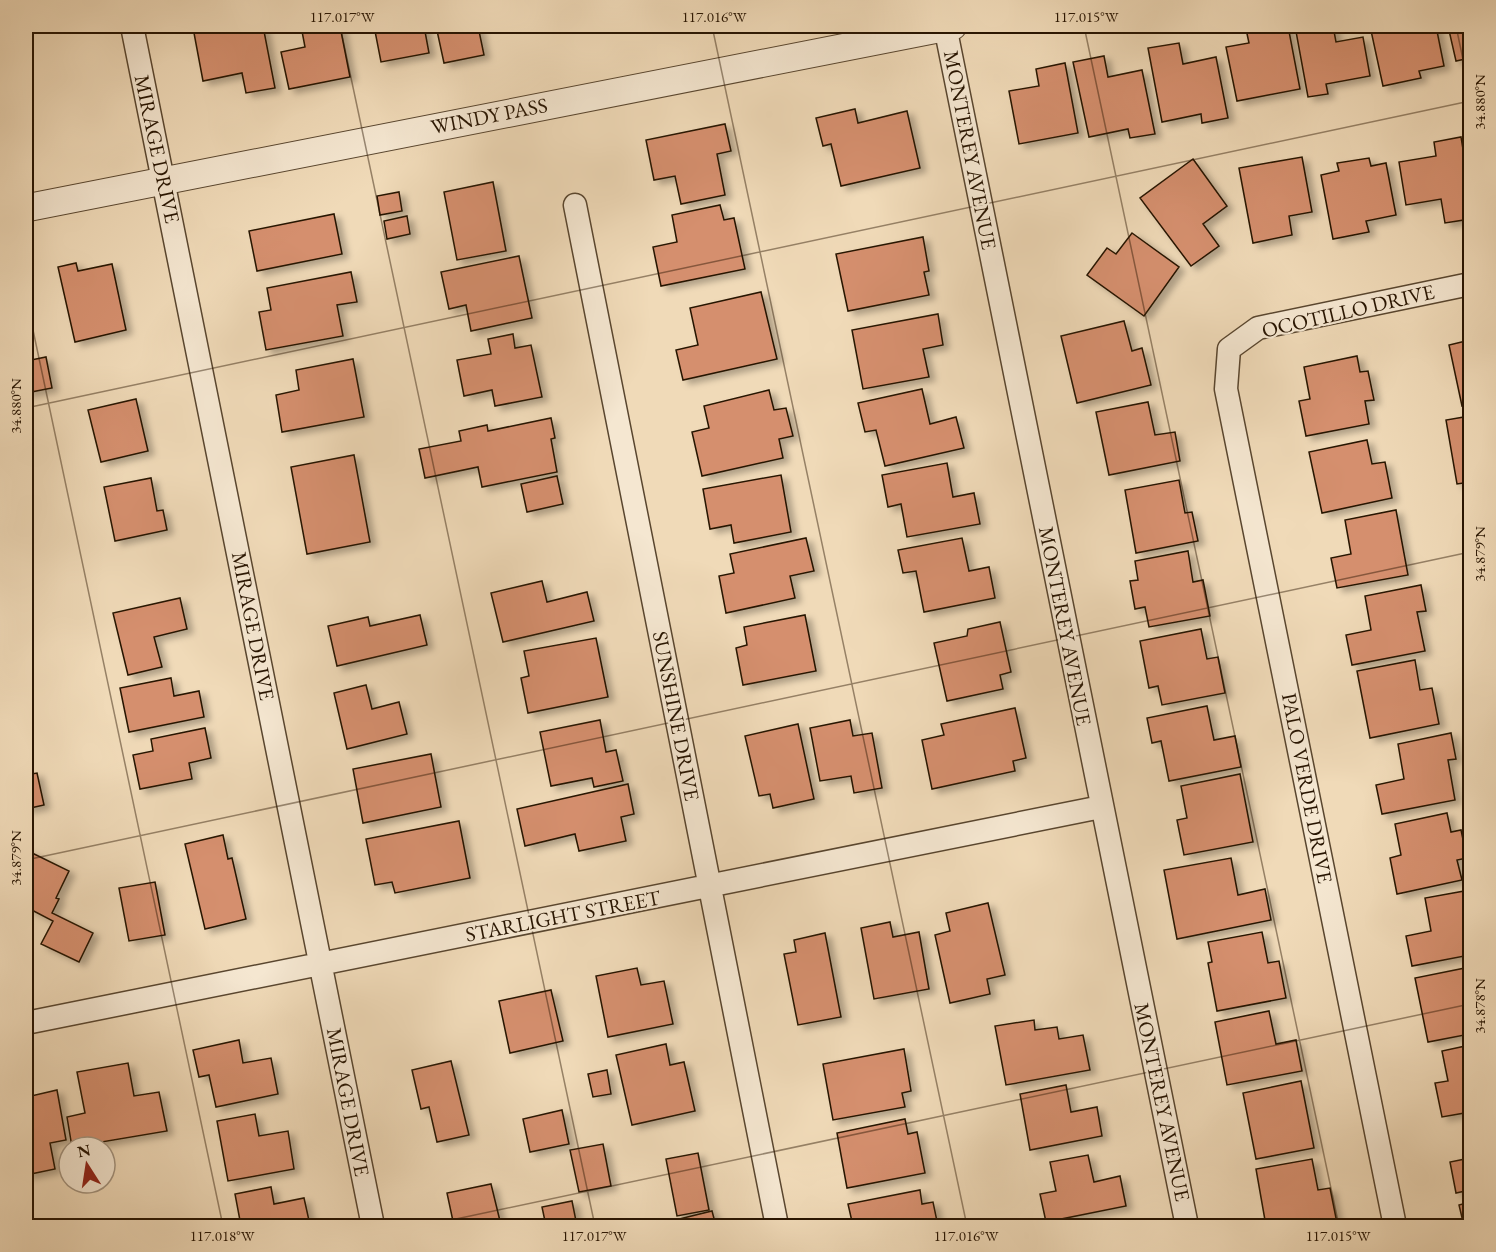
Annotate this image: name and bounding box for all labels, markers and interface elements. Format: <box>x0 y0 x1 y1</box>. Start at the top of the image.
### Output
text: 117.017°W <box>310 7 375 26</box>
text: 117.016°W <box>682 7 747 26</box>
text: 117.015°W <box>1054 7 1119 26</box>
street label: MONTEREY AVENUE <box>938 48 1003 252</box>
street label: MIRAGE DRIVE <box>129 72 186 226</box>
text: 34.880°N <box>1470 74 1489 130</box>
street label: WINDY PASS <box>428 91 550 140</box>
street label: OCOTILLO DRIVE <box>1259 277 1437 344</box>
text: 34.880°N <box>6 378 25 434</box>
street label: MONTEREY AVENUE <box>1033 524 1098 728</box>
text: 34.879°N <box>1470 526 1489 582</box>
street label: MIRAGE DRIVE <box>226 549 281 703</box>
street label: SUNSHINE DRIVE <box>647 629 706 803</box>
street label: PALO VERDE DRIVE <box>1276 690 1339 886</box>
text: 34.879°N <box>6 830 25 886</box>
street label: STARLIGHT STREET <box>463 883 664 948</box>
text: 34.878°N <box>1470 978 1489 1034</box>
street label: MONTEREY AVENUE <box>1128 1000 1197 1204</box>
street label: MIRAGE DRIVE <box>321 1025 376 1179</box>
north arrow <box>57 1135 117 1195</box>
text: N <box>75 1139 93 1162</box>
text: 117.018°W <box>190 1226 255 1245</box>
text: 117.017°W <box>562 1226 627 1245</box>
text: 117.016°W <box>934 1226 999 1245</box>
text: 117.015°W <box>1306 1226 1371 1245</box>

